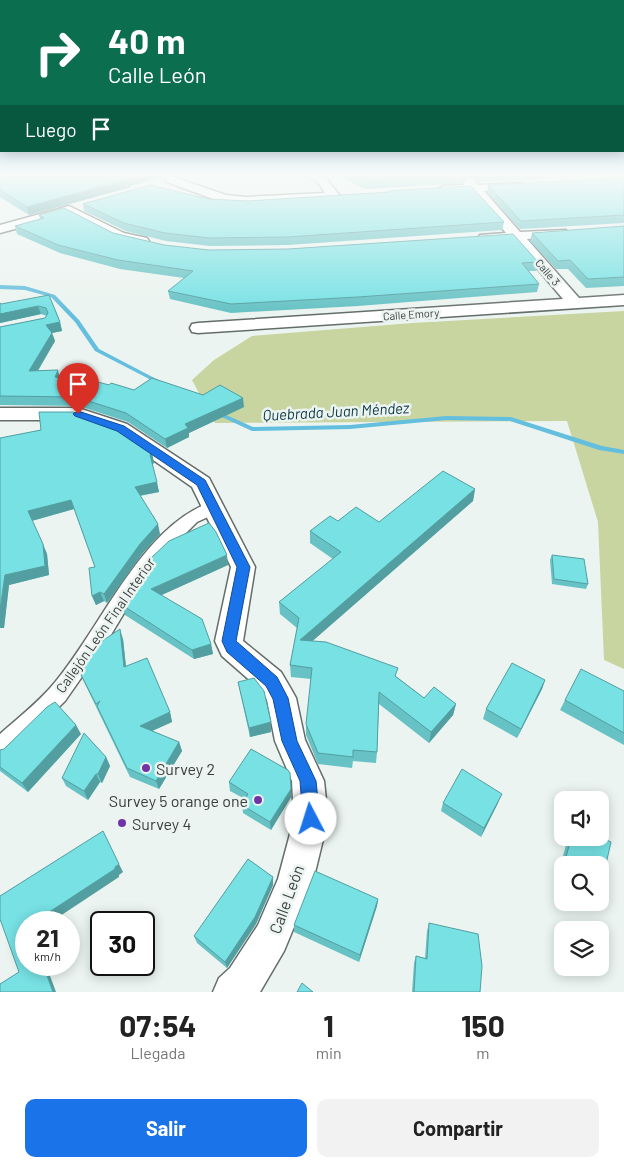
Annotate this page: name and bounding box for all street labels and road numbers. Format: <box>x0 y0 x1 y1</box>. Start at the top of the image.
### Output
street label: Calle 3 <box>533 256 563 288</box>
street label: Calle Emory <box>382 306 440 322</box>
street label: Callejón León Final Interior <box>52 554 158 696</box>
street label: Calle León <box>265 862 307 936</box>

